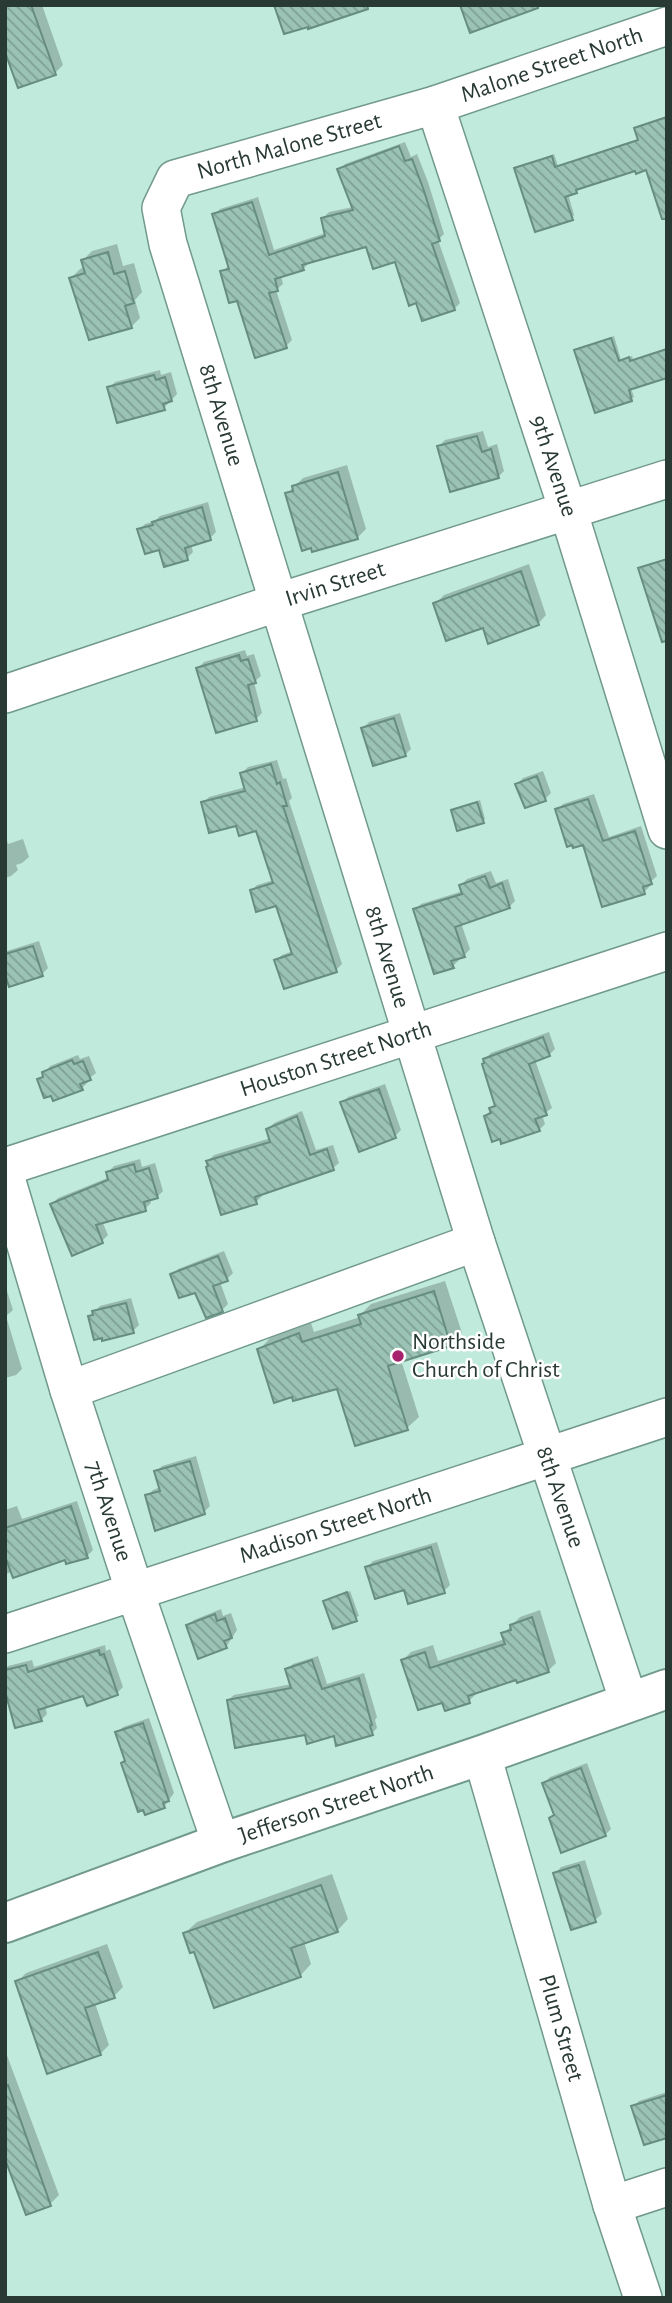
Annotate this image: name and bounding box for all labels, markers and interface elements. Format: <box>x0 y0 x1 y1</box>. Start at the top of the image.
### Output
street label: Malone Street North <box>458 23 646 107</box>
street label: North Malone Street <box>194 109 385 184</box>
street label: 8th Avenue <box>194 361 248 469</box>
street label: 9th Avenue <box>526 412 581 520</box>
street label: Irvin Street <box>282 557 388 611</box>
street label: 8th Avenue <box>360 903 414 1011</box>
street label: Houston Street North <box>237 1017 435 1101</box>
place label: Northside Church of Christ <box>412 1330 560 1382</box>
marker: Northside Church of Christ <box>390 1348 406 1364</box>
street label: 8th Avenue <box>531 1443 589 1551</box>
street label: 7th Avenue <box>81 1458 136 1565</box>
street label: Madison Street North <box>237 1483 435 1568</box>
street label: Jefferson Street North <box>236 1760 437 1848</box>
street label: Plum Street <box>534 1972 588 2084</box>

